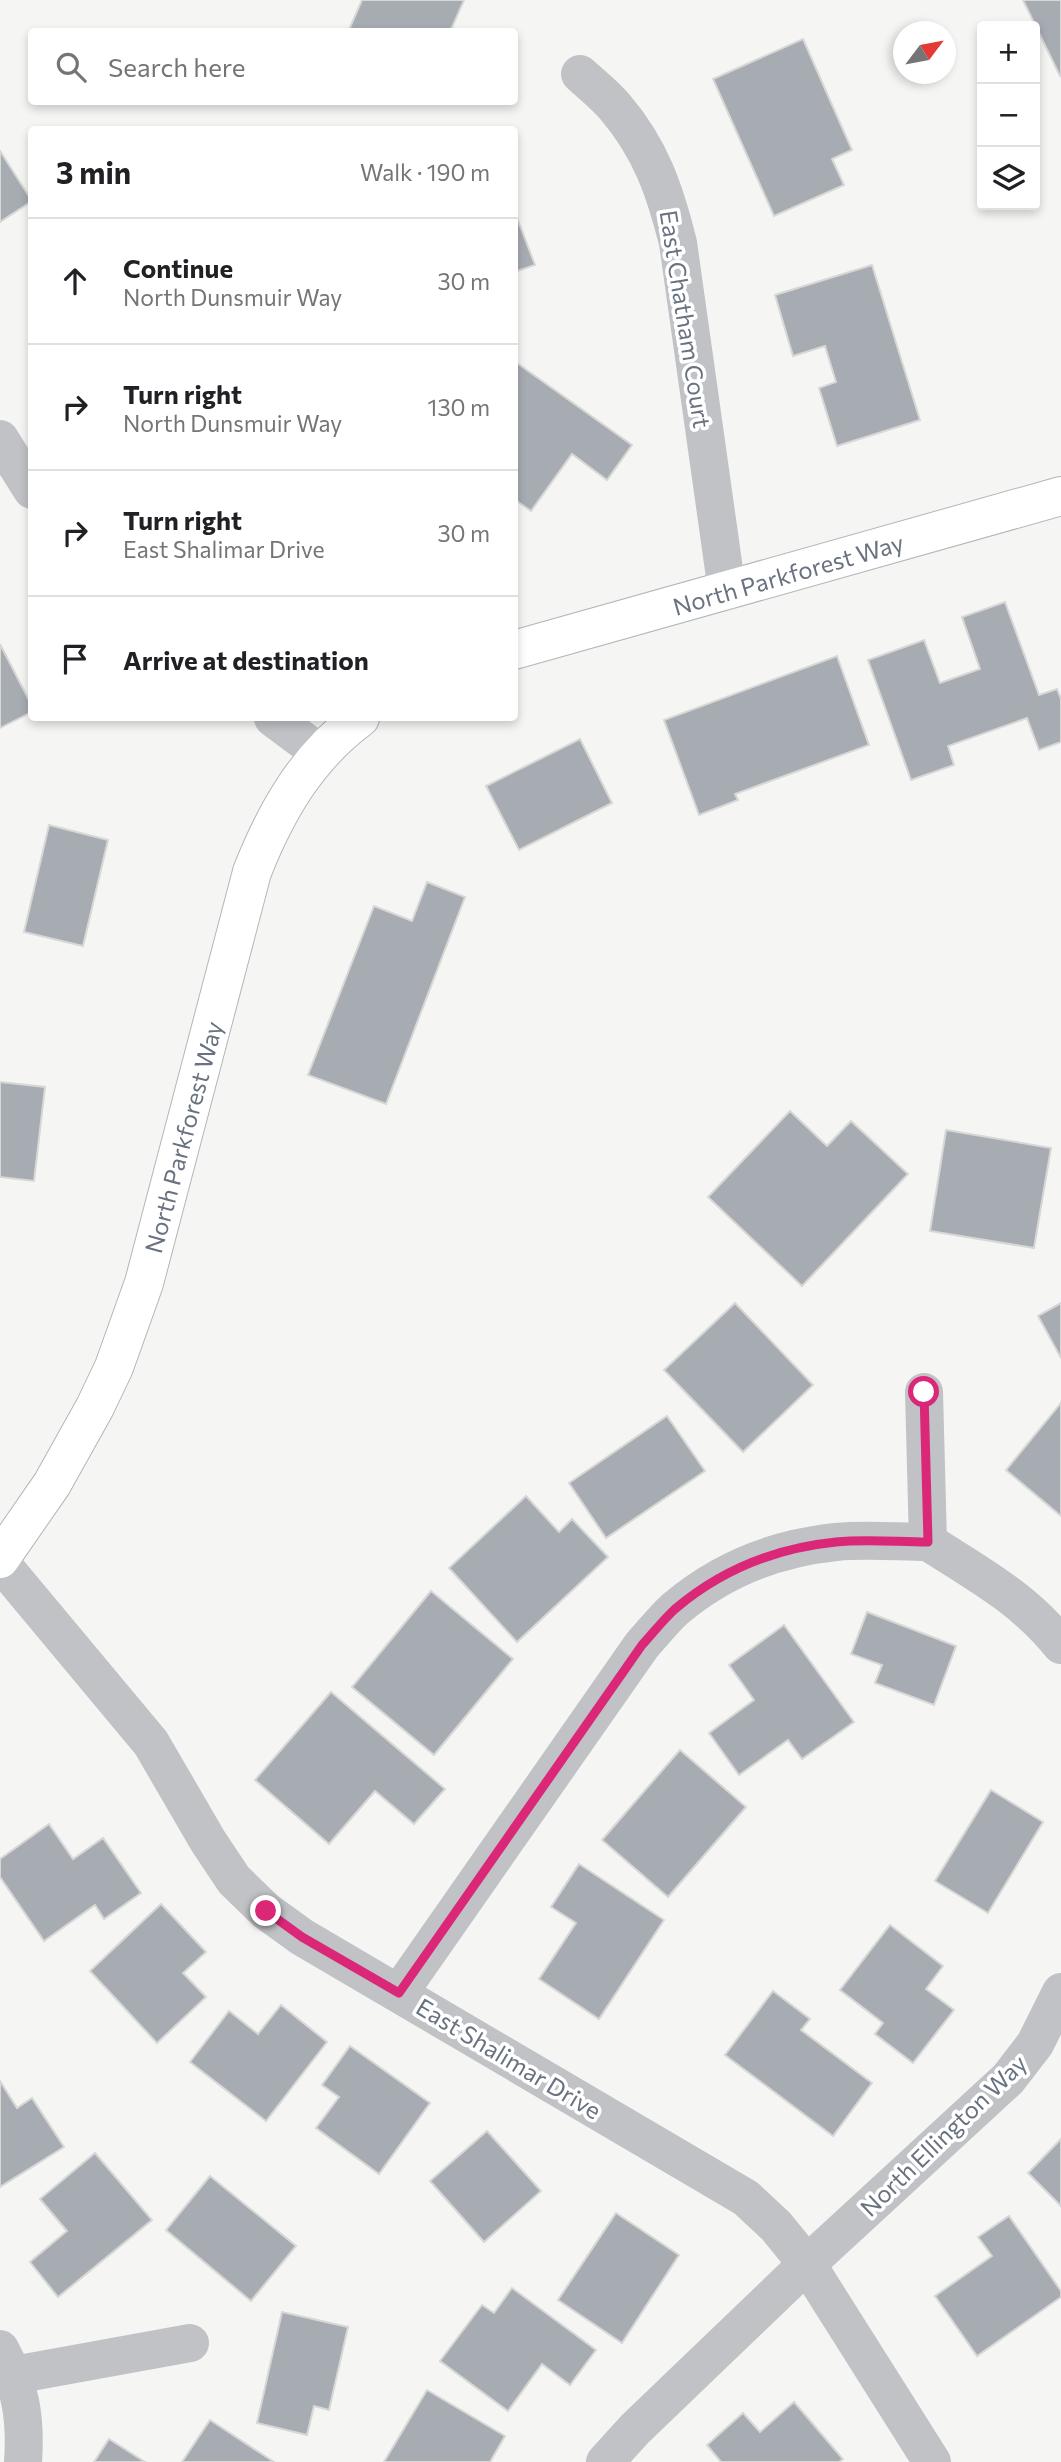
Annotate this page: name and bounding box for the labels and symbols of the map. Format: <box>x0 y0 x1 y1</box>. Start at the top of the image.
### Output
north arrow <box>893 21 956 84</box>
street label: East Chatham Court <box>654 208 718 430</box>
street label: North Parkforest Way <box>669 527 907 621</box>
street label: North Parkforest Way <box>138 1018 228 1256</box>
route start <box>908 1376 939 1407</box>
route end <box>250 1895 281 1926</box>
street label: East Shalimar Drive <box>411 1991 607 2125</box>
street label: North Ellington Way <box>854 2048 1032 2222</box>

